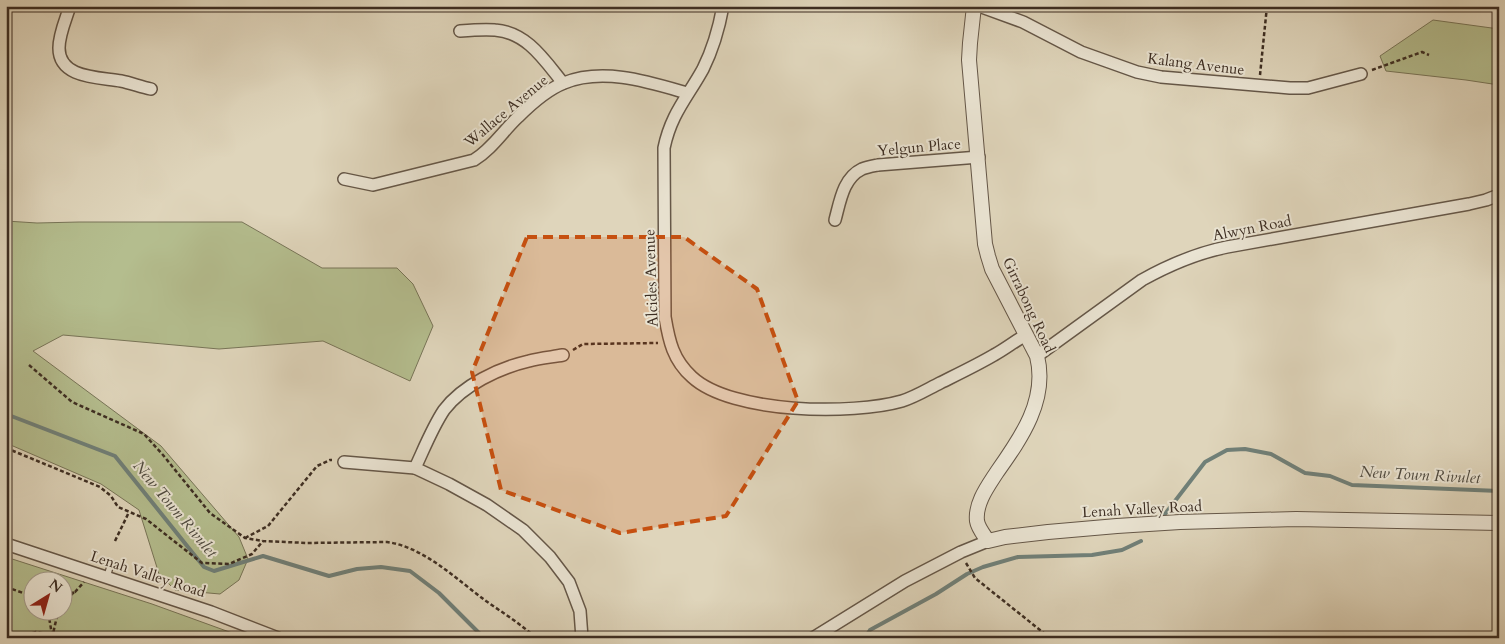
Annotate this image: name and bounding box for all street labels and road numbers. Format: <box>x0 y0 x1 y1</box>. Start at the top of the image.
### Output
street label: Kalang Avenue <box>1146 48 1246 80</box>
street label: Wallace Avenue <box>459 70 552 153</box>
street label: Yelgun Place <box>876 133 962 161</box>
street label: Alwyn Road <box>1211 211 1293 245</box>
street label: Alcides Avenue <box>639 228 663 327</box>
street label: Girrabong Road <box>998 254 1060 356</box>
street label: Lenah Valley Road <box>1082 496 1202 522</box>
street label: Lenah Valley Road <box>88 546 208 602</box>

